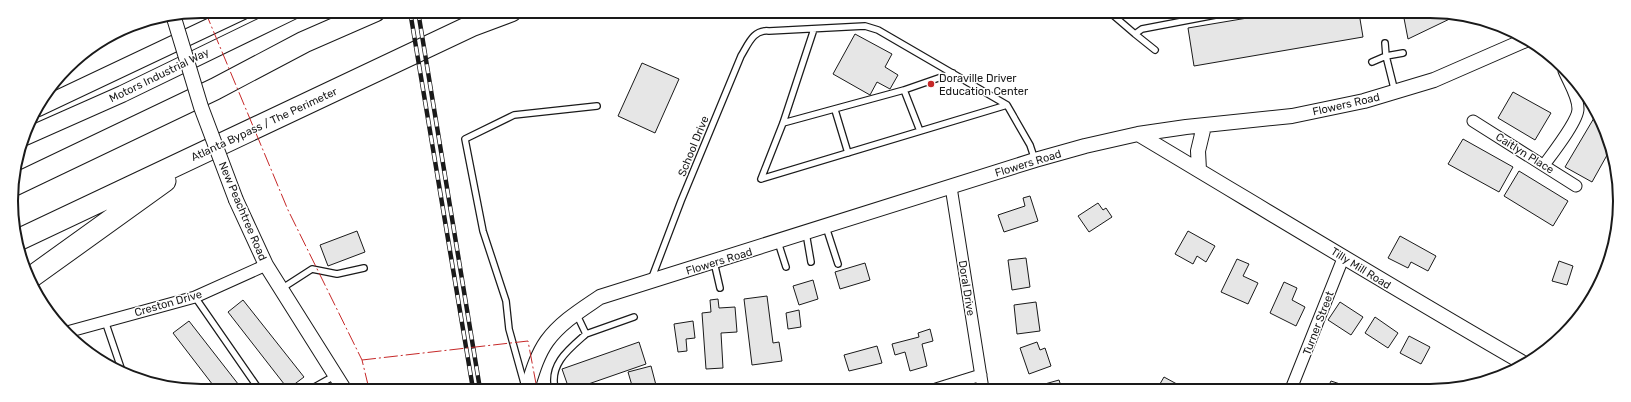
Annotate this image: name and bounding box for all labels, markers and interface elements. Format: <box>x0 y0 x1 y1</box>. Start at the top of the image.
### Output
street label: Motors Industrial Way <box>107 46 211 105</box>
place label: Doraville Driver Education Center <box>939 72 1029 98</box>
marker: Doraville Driver Education Center <box>926 79 936 89</box>
street label: Atlanta Bypass / The Perimeter <box>189 84 340 164</box>
street label: Flowers Road <box>1311 90 1381 119</box>
street label: School Drive <box>675 114 711 178</box>
street label: Caitlyn Place <box>1493 130 1556 177</box>
street label: Flowers Road <box>993 147 1063 180</box>
street label: New Peachtree Road <box>216 160 269 263</box>
street label: Flowers Road <box>684 245 754 278</box>
street label: Tilly Mill Road <box>1328 245 1393 292</box>
street label: Doral Drive <box>956 259 977 317</box>
street label: Creston Drive <box>133 288 203 319</box>
street label: Turner Street <box>1300 289 1337 357</box>

